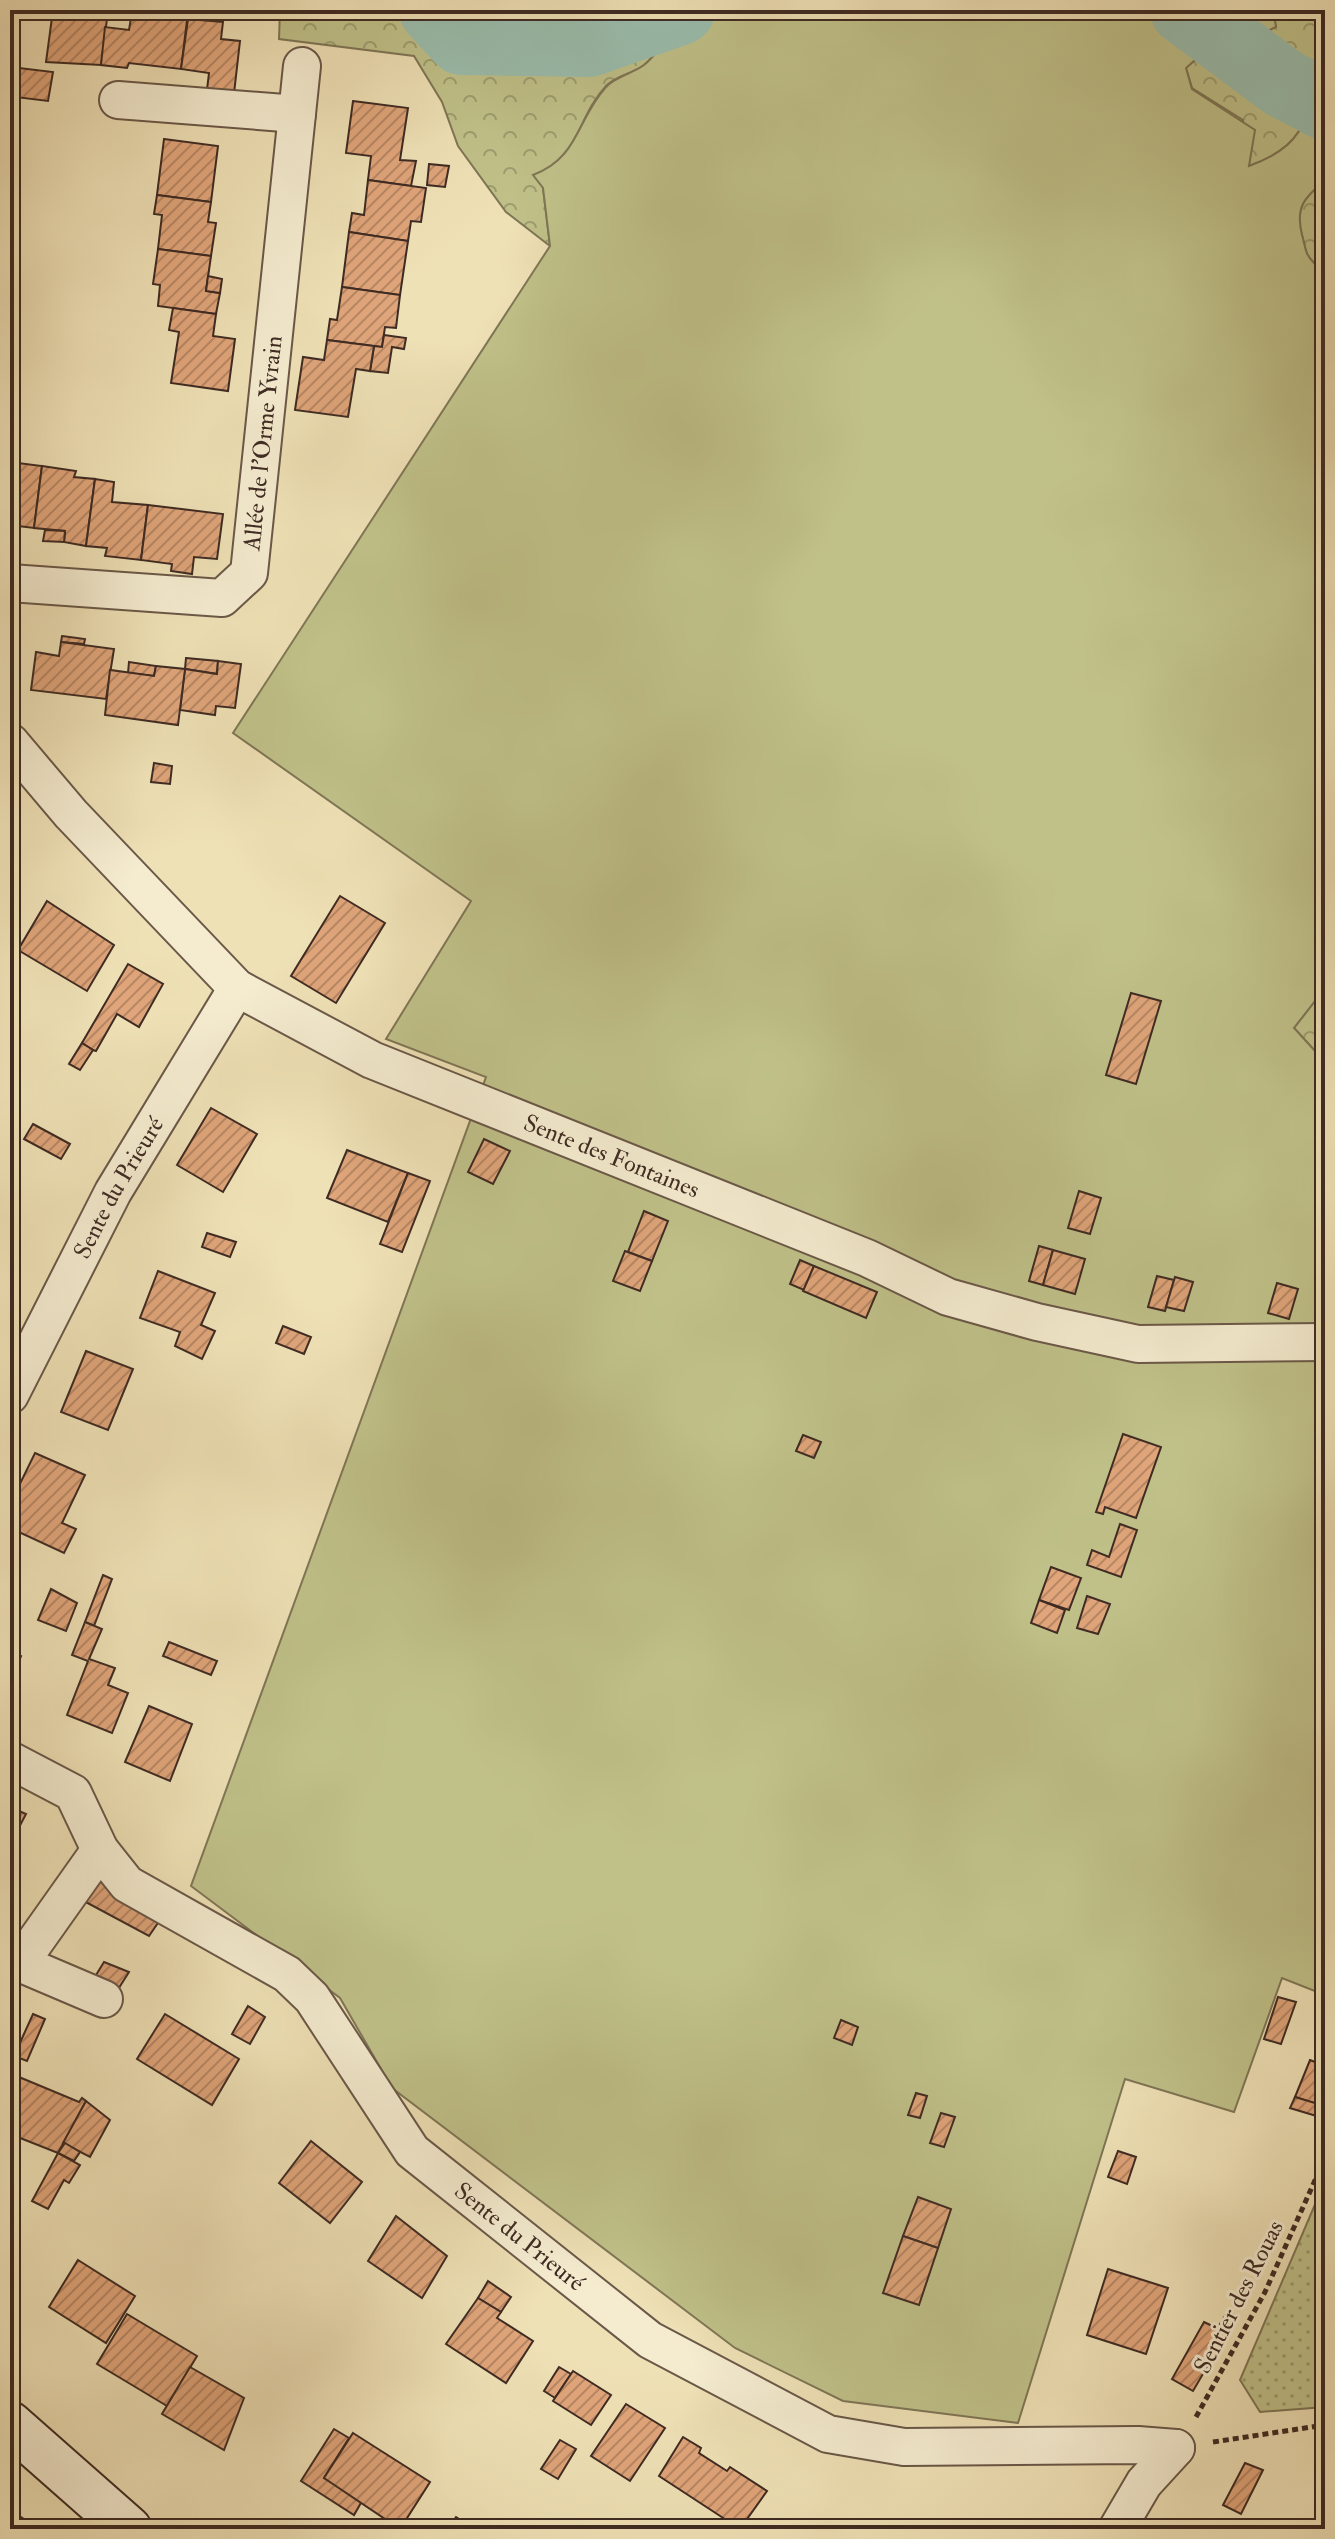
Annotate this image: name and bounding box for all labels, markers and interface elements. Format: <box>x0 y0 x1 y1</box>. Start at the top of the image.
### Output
street label: Allée de l'Orme Yvrain <box>236 334 289 553</box>
street label: Sente des Fontaines <box>519 1107 704 1205</box>
street label: Sente du Prieuré <box>66 1110 171 1264</box>
street label: Sente du Prieuré <box>448 2175 592 2298</box>
street label: Sentier des Rouas <box>1187 2215 1291 2379</box>

